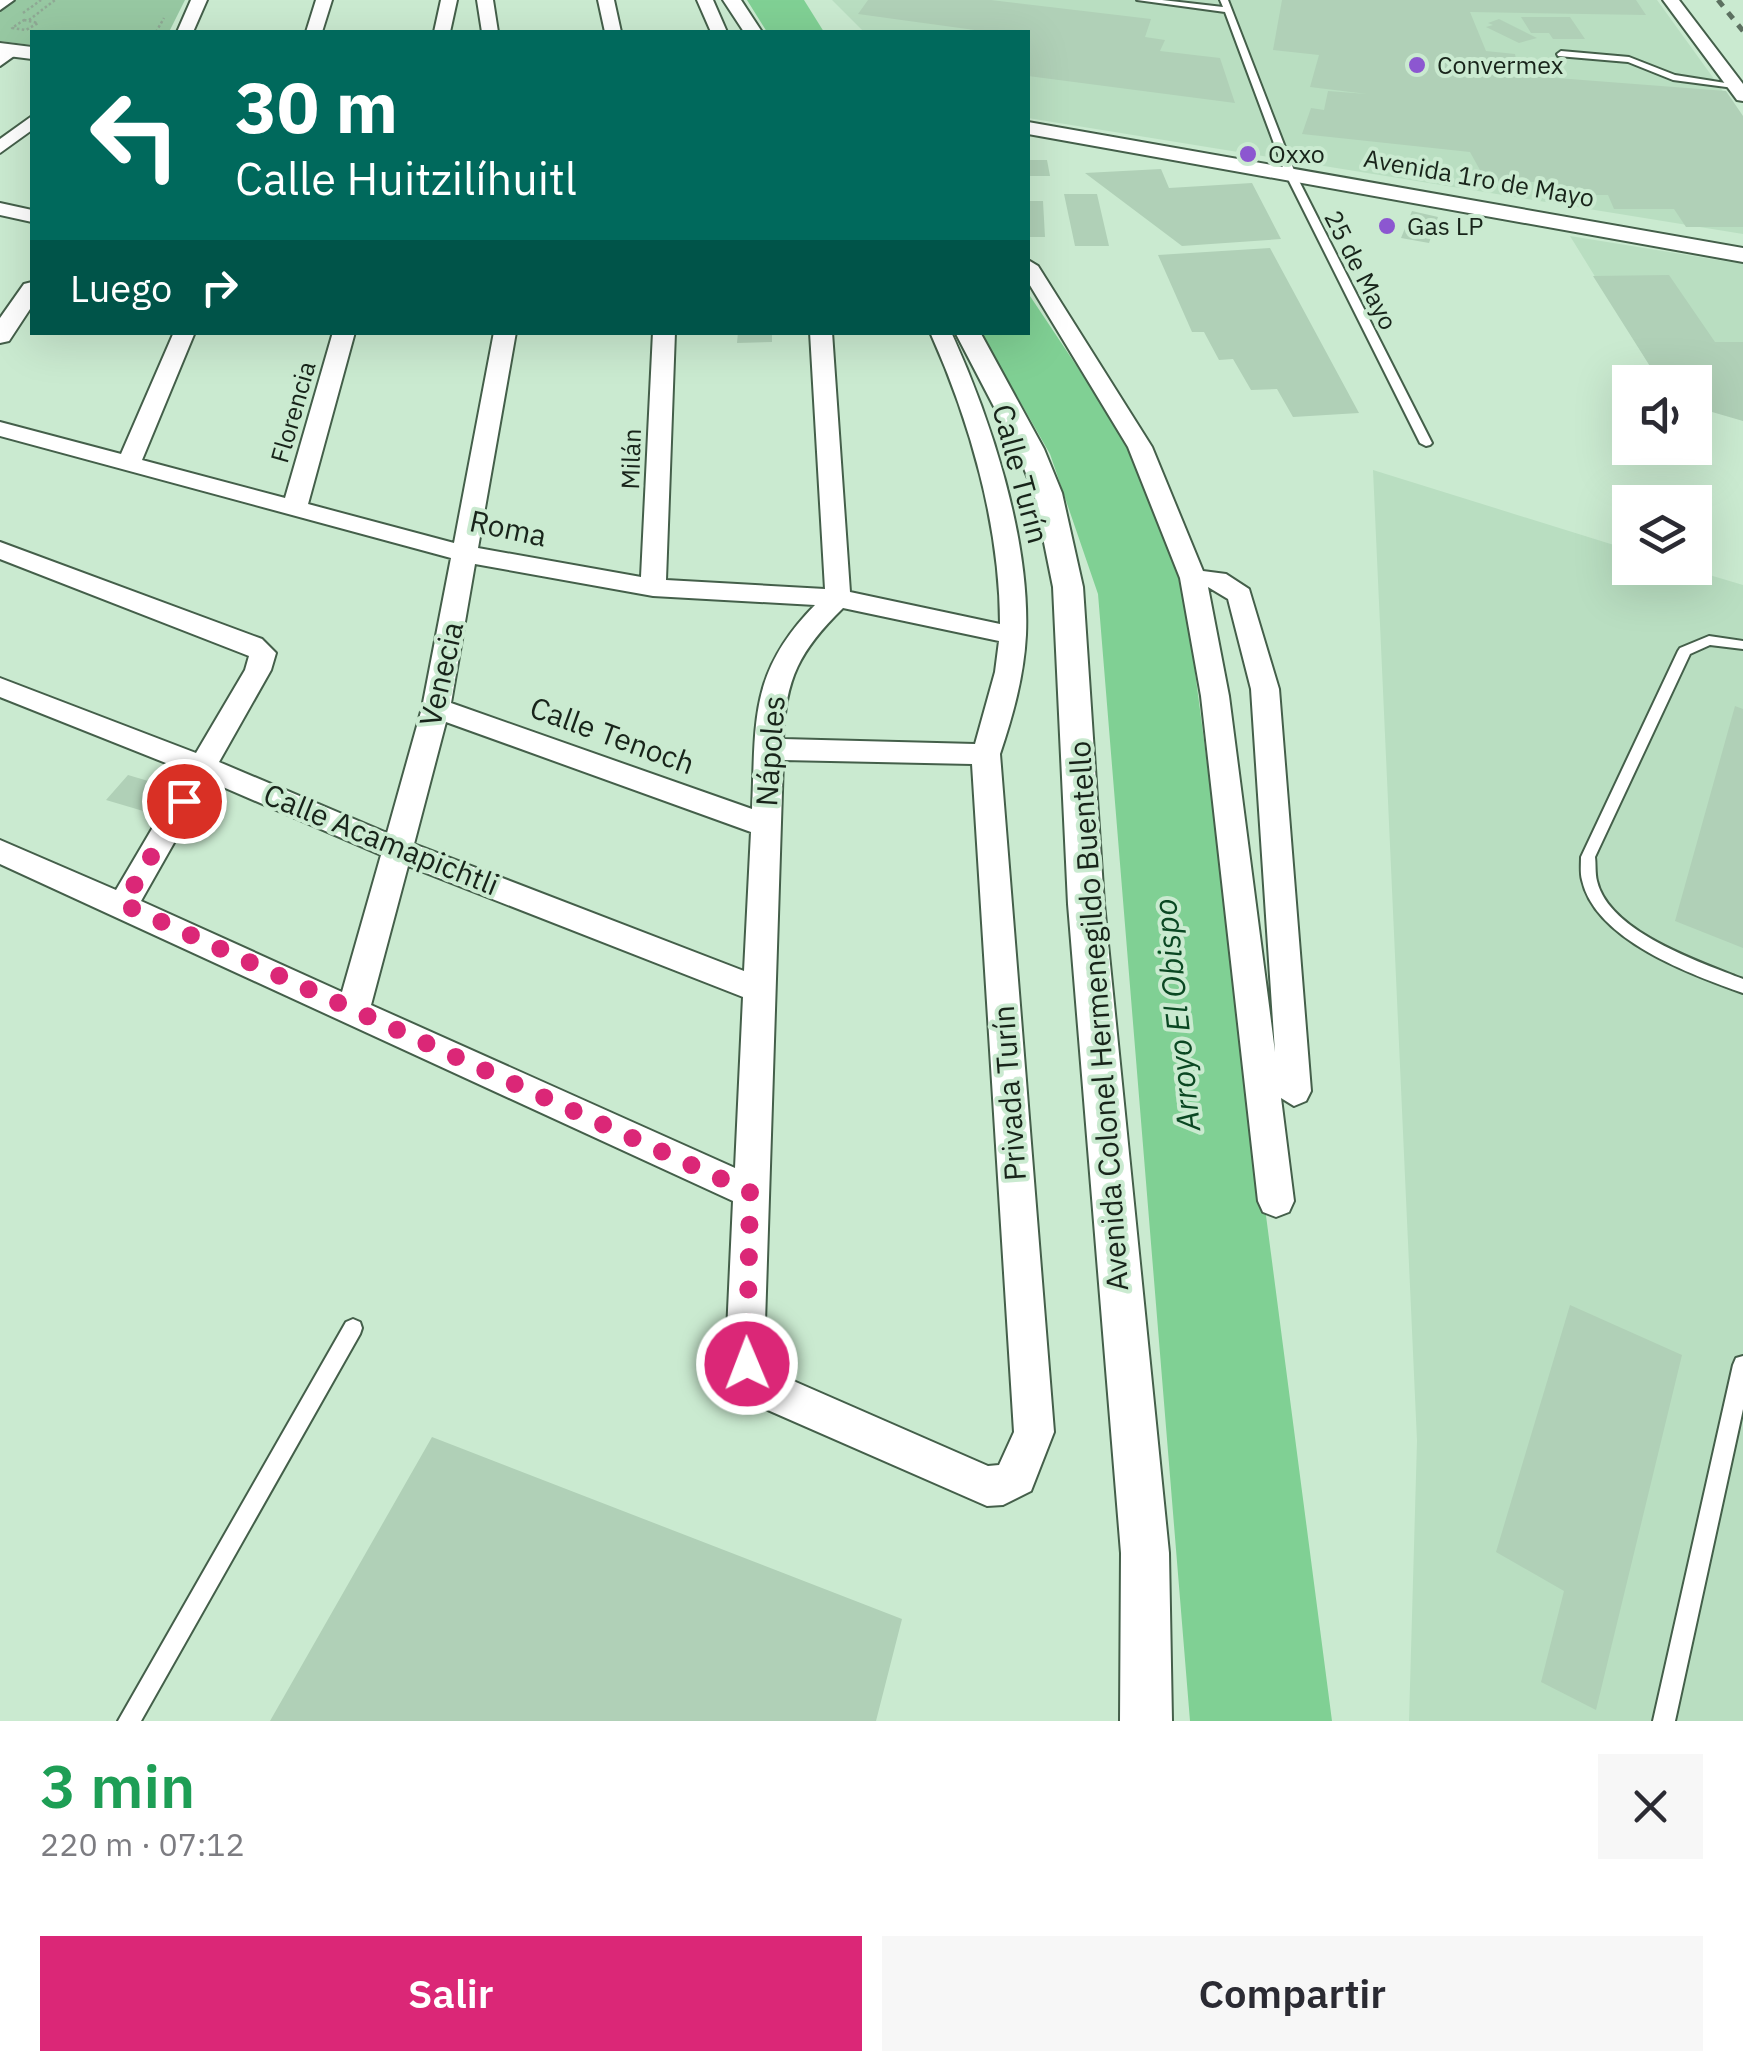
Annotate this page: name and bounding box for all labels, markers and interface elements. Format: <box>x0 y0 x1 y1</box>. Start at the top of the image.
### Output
place label: Convermex <box>1437 48 1564 81</box>
marker: Convermex <box>1406 54 1428 76</box>
text: 30 m <box>235 61 398 152</box>
icon: left <box>70 70 200 200</box>
place label: Oxxo <box>1268 137 1325 170</box>
street label: Avenida 1ro de Mayo <box>1361 141 1597 214</box>
marker: Oxxo <box>1237 143 1259 165</box>
text: Calle Huitzilíhuitl <box>235 149 577 207</box>
street label: 25 de Mayo <box>1317 204 1406 335</box>
place label: Gas LP <box>1407 209 1483 242</box>
marker: Gas LP <box>1376 215 1398 237</box>
icon: right <box>192 260 247 315</box>
text: Luego <box>70 263 172 312</box>
street label: Florencia <box>262 357 323 466</box>
map controls <box>1612 365 1712 585</box>
button: sound <box>1612 365 1712 465</box>
street label: Calle Turín <box>984 400 1059 548</box>
street label: Milán <box>613 428 648 490</box>
button: layers <box>1612 485 1712 585</box>
street label: Roma <box>466 500 550 555</box>
street label: Venecia <box>410 618 471 730</box>
street label: Calle Tenoch <box>525 687 700 782</box>
street label: Nápoles <box>746 694 793 807</box>
street label: Avenida Colonel Hermenegildo Buentello <box>1059 740 1136 1293</box>
pin <box>142 759 227 844</box>
icon: arrive <box>157 774 212 829</box>
street label: Calle Acamapichtli <box>258 774 505 904</box>
water label: Arroyo El Obispo <box>1143 897 1209 1135</box>
street label: Privada Turín <box>983 1004 1034 1182</box>
position arrow <box>695 1312 799 1416</box>
text: 3 min <box>40 1746 195 1825</box>
button: close <box>1598 1754 1703 1859</box>
text: 220 m · 07:12 <box>40 1823 245 1865</box>
button: Salir <box>40 1936 862 2051</box>
button: Compartir <box>882 1936 1703 2051</box>

